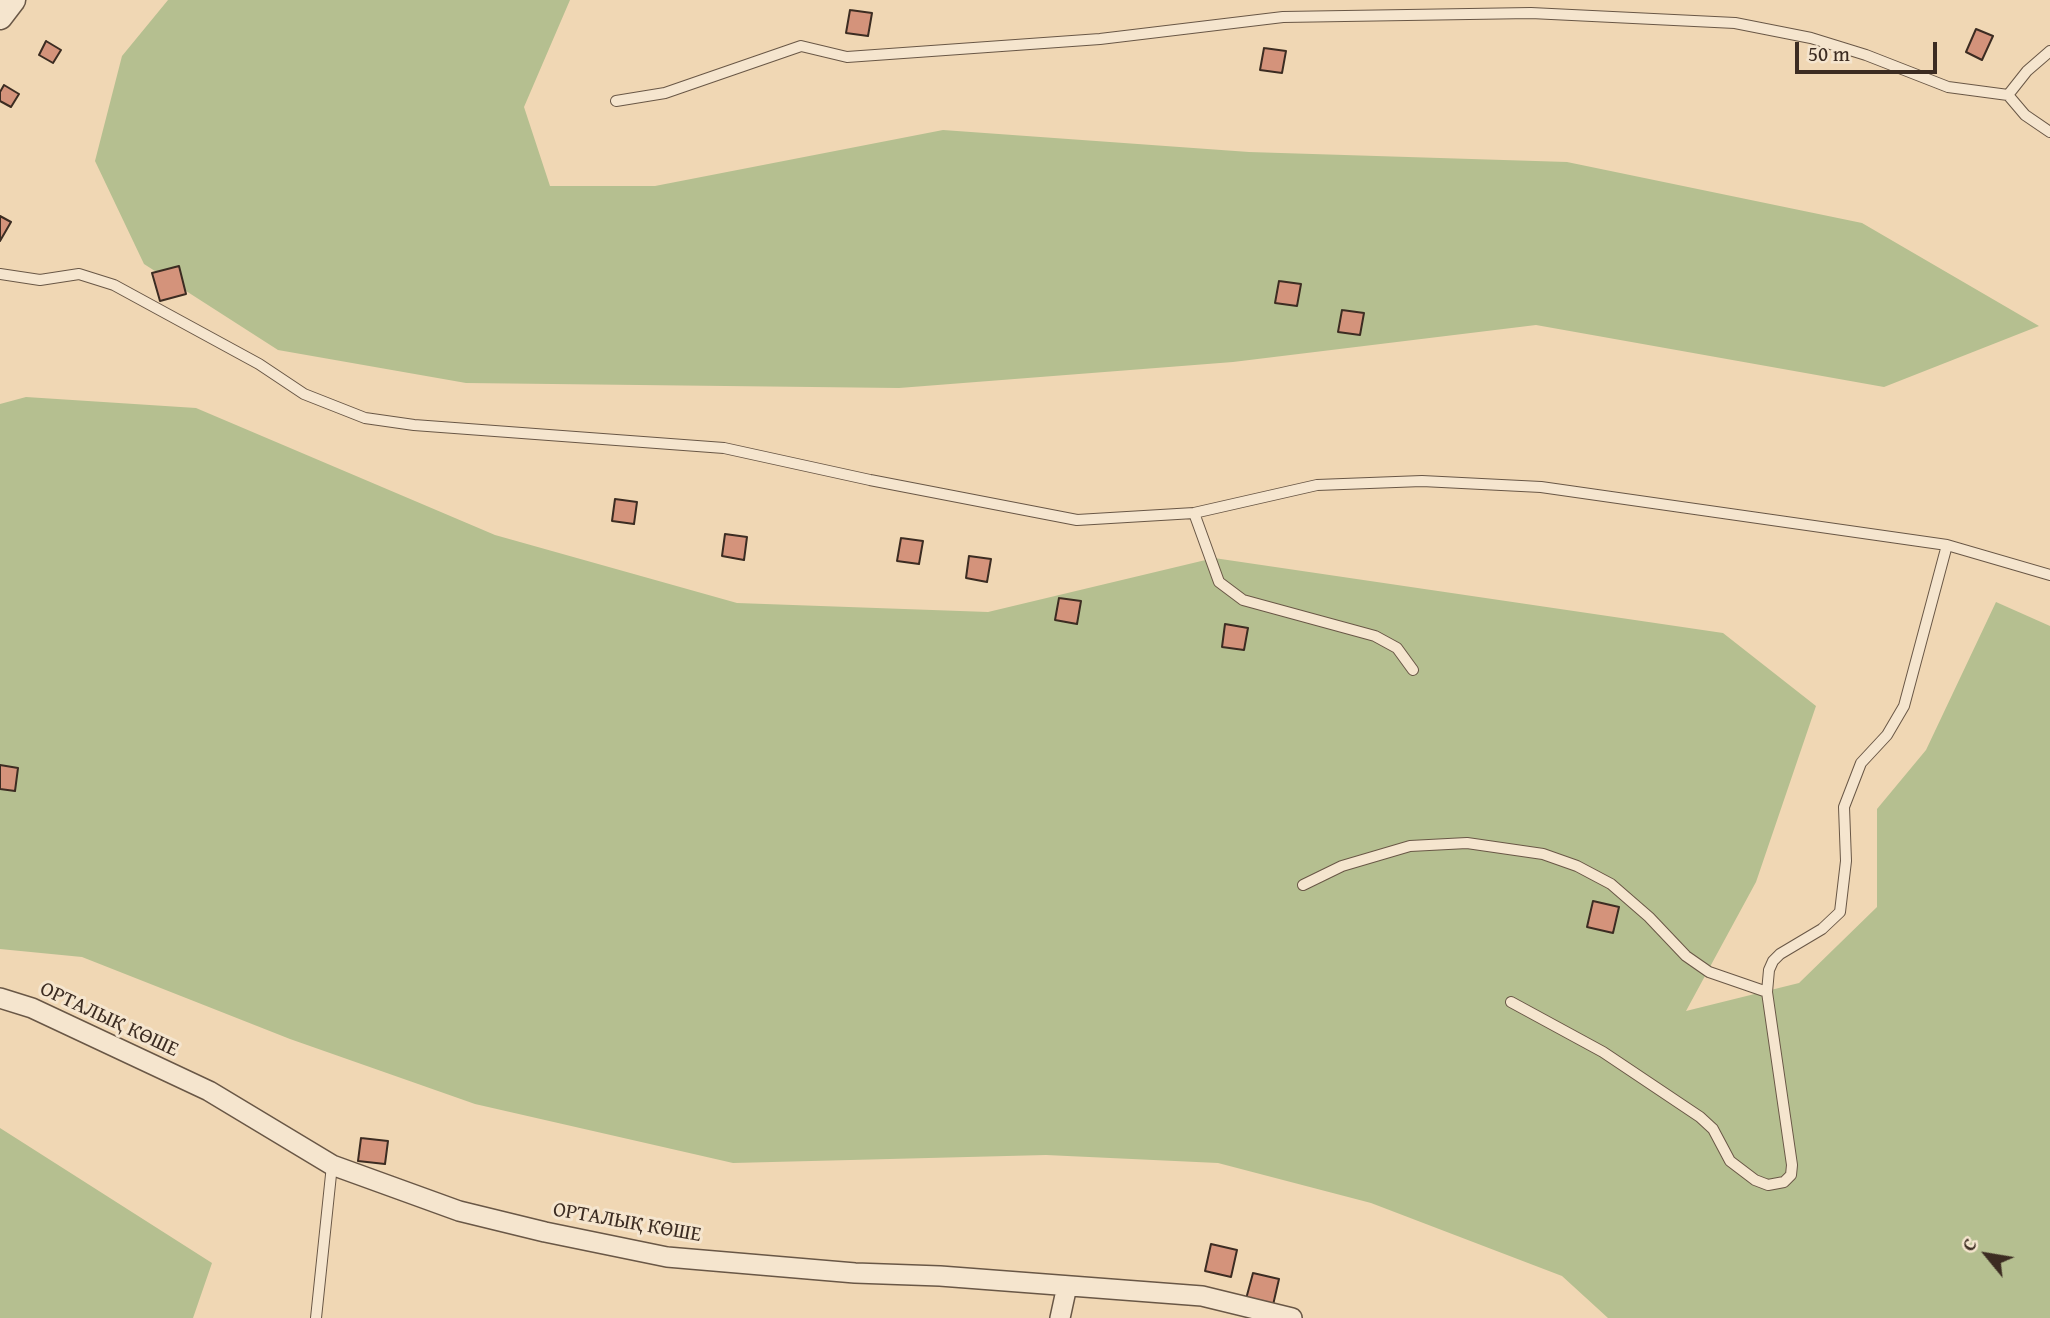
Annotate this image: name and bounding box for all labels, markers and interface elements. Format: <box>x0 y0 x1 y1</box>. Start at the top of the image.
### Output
scale bar <box>1798 28 1940 72</box>
text: 50 m <box>1808 38 1850 69</box>
street label: ОРТАЛЫҚ КӨШЕ <box>36 977 182 1063</box>
street label: ОРТАЛЫҚ КӨШЕ <box>551 1198 703 1248</box>
north arrow <box>1952 1220 2022 1290</box>
text: С <box>1954 1233 1984 1256</box>

